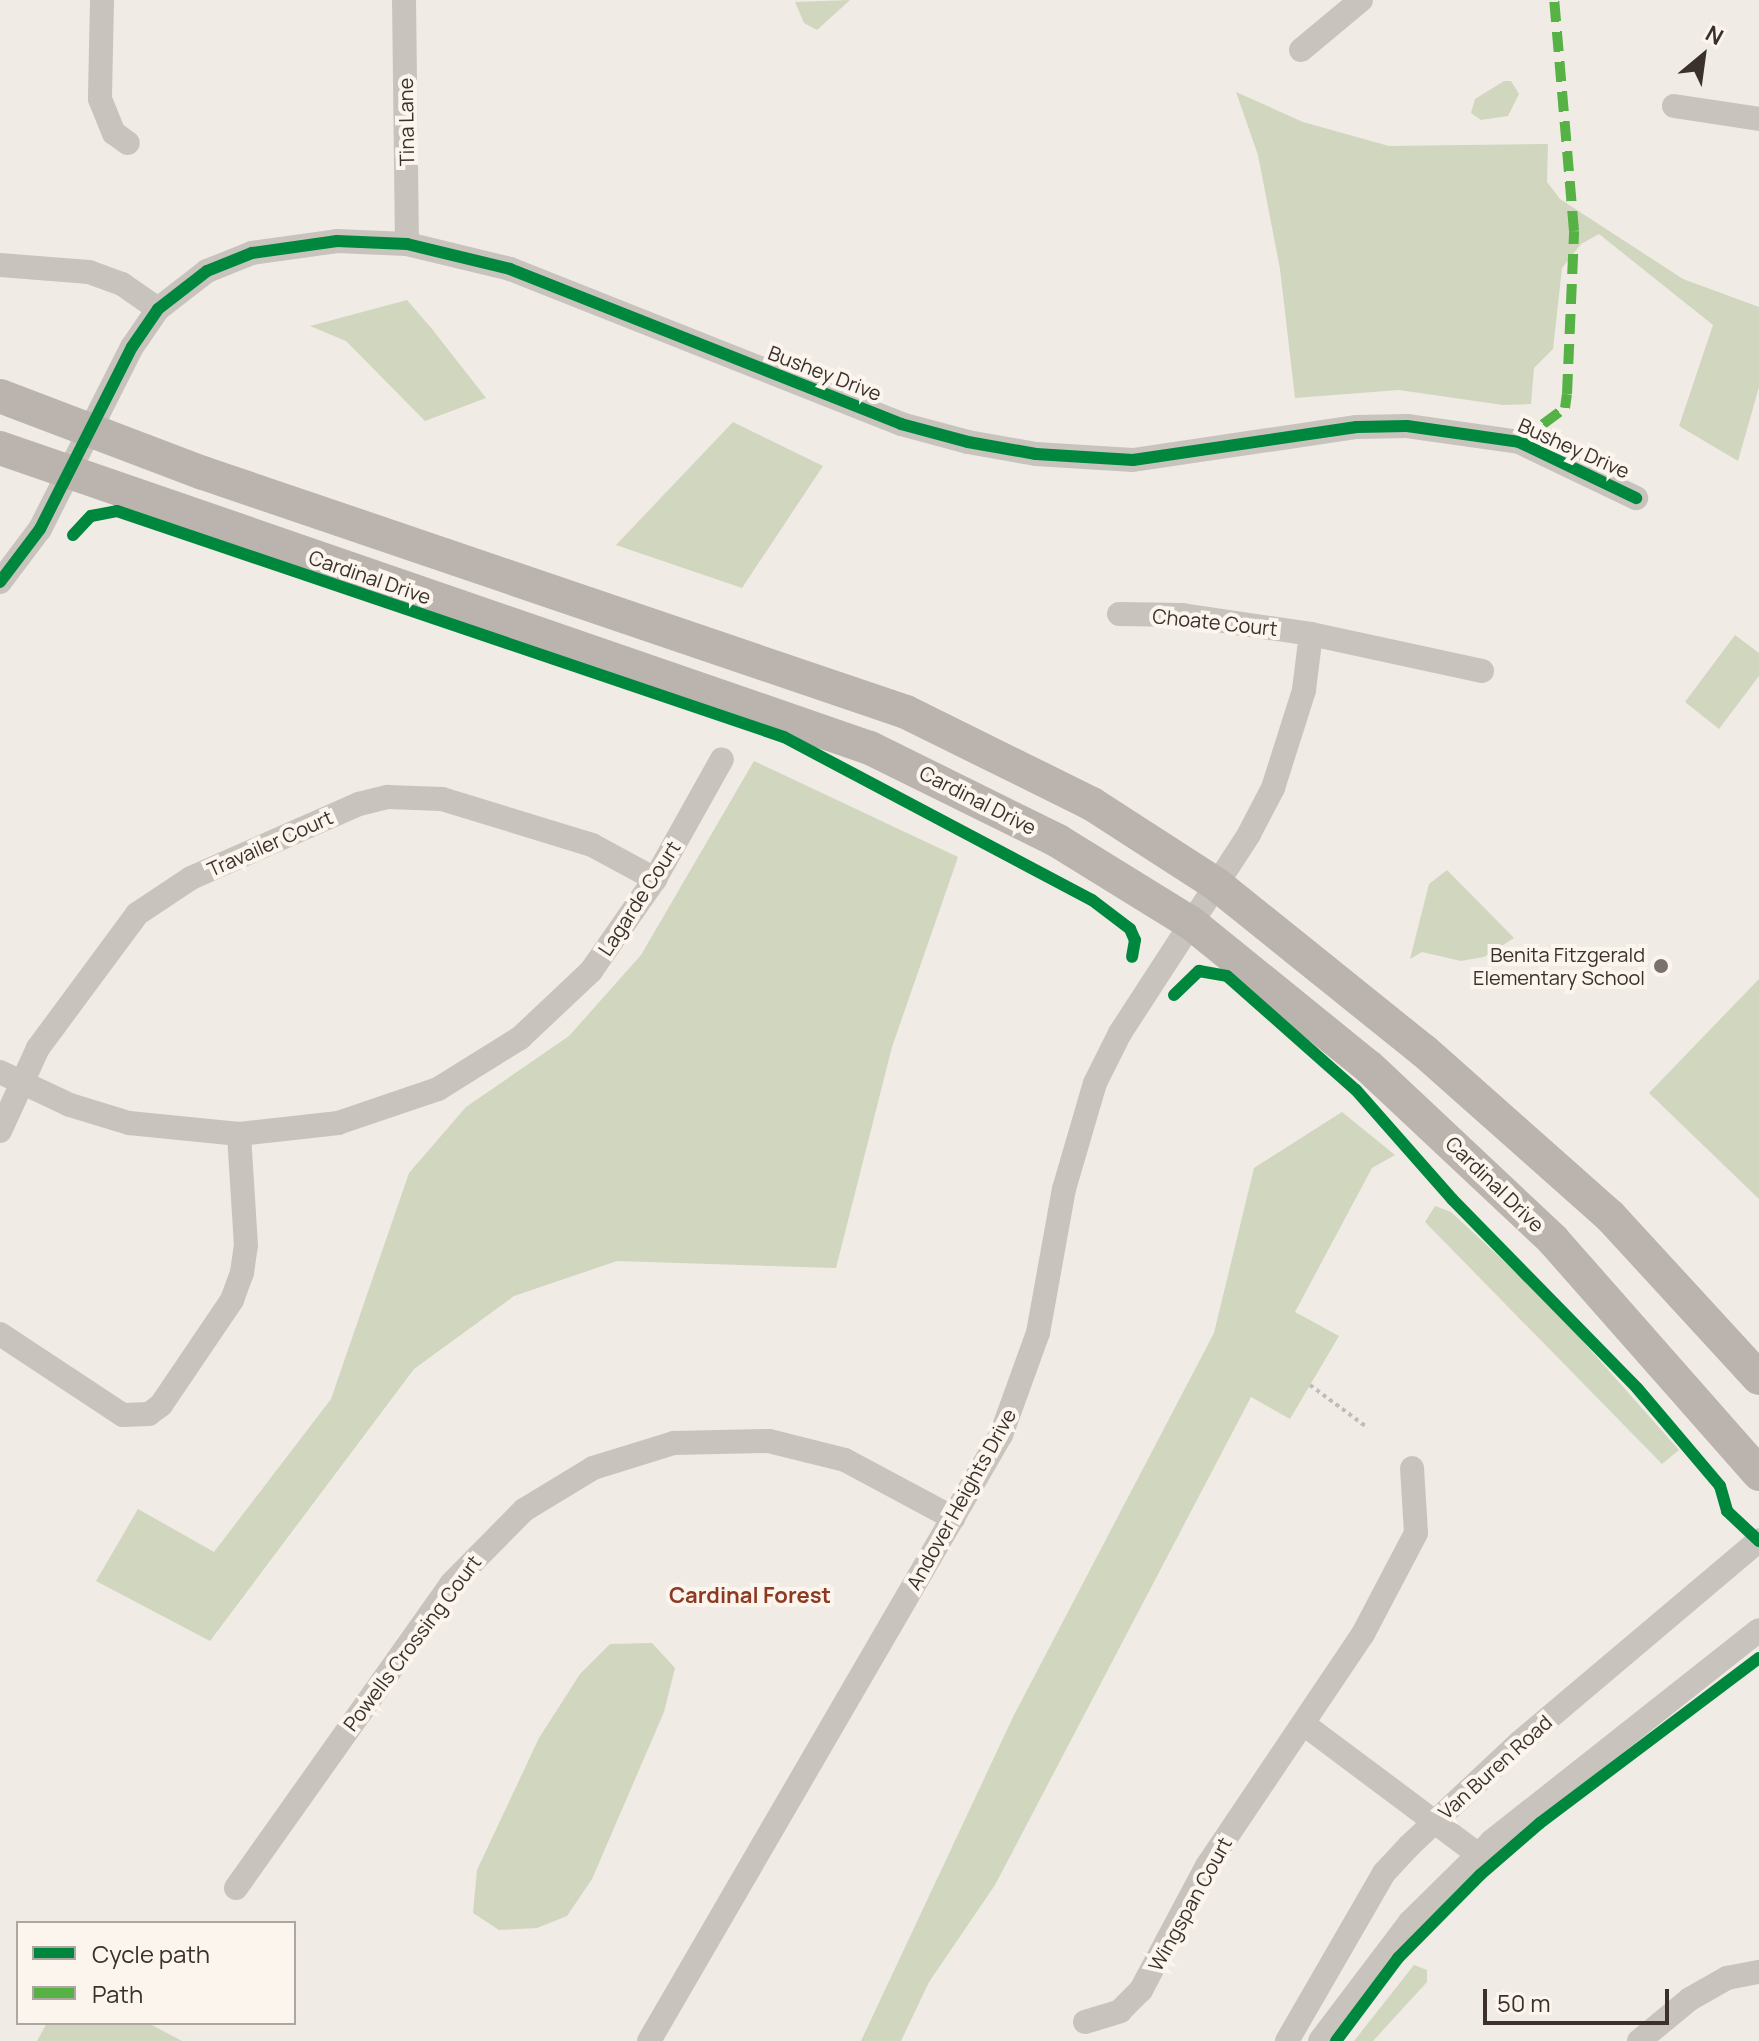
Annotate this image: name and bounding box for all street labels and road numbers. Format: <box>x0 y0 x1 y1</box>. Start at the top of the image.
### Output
street label: Tina Lane <box>393 78 419 166</box>
street label: Bushey Drive <box>765 340 885 406</box>
street label: Bushey Drive <box>1515 413 1633 483</box>
street label: Cardinal Drive <box>306 545 434 609</box>
street label: Choate Court <box>1151 603 1279 641</box>
street label: Cardinal Drive <box>916 760 1040 840</box>
street label: Travailer Court <box>204 805 336 881</box>
street label: Lagarde Court <box>593 836 685 960</box>
street label: Cardinal Drive <box>1441 1131 1549 1237</box>
street label: Andover Heights Drive <box>901 1404 1021 1594</box>
street label: Powells Crossing Court <box>338 1550 486 1736</box>
street label: Van Buren Road <box>1433 1710 1557 1824</box>
street label: Wingspan Court <box>1143 1833 1237 1975</box>

